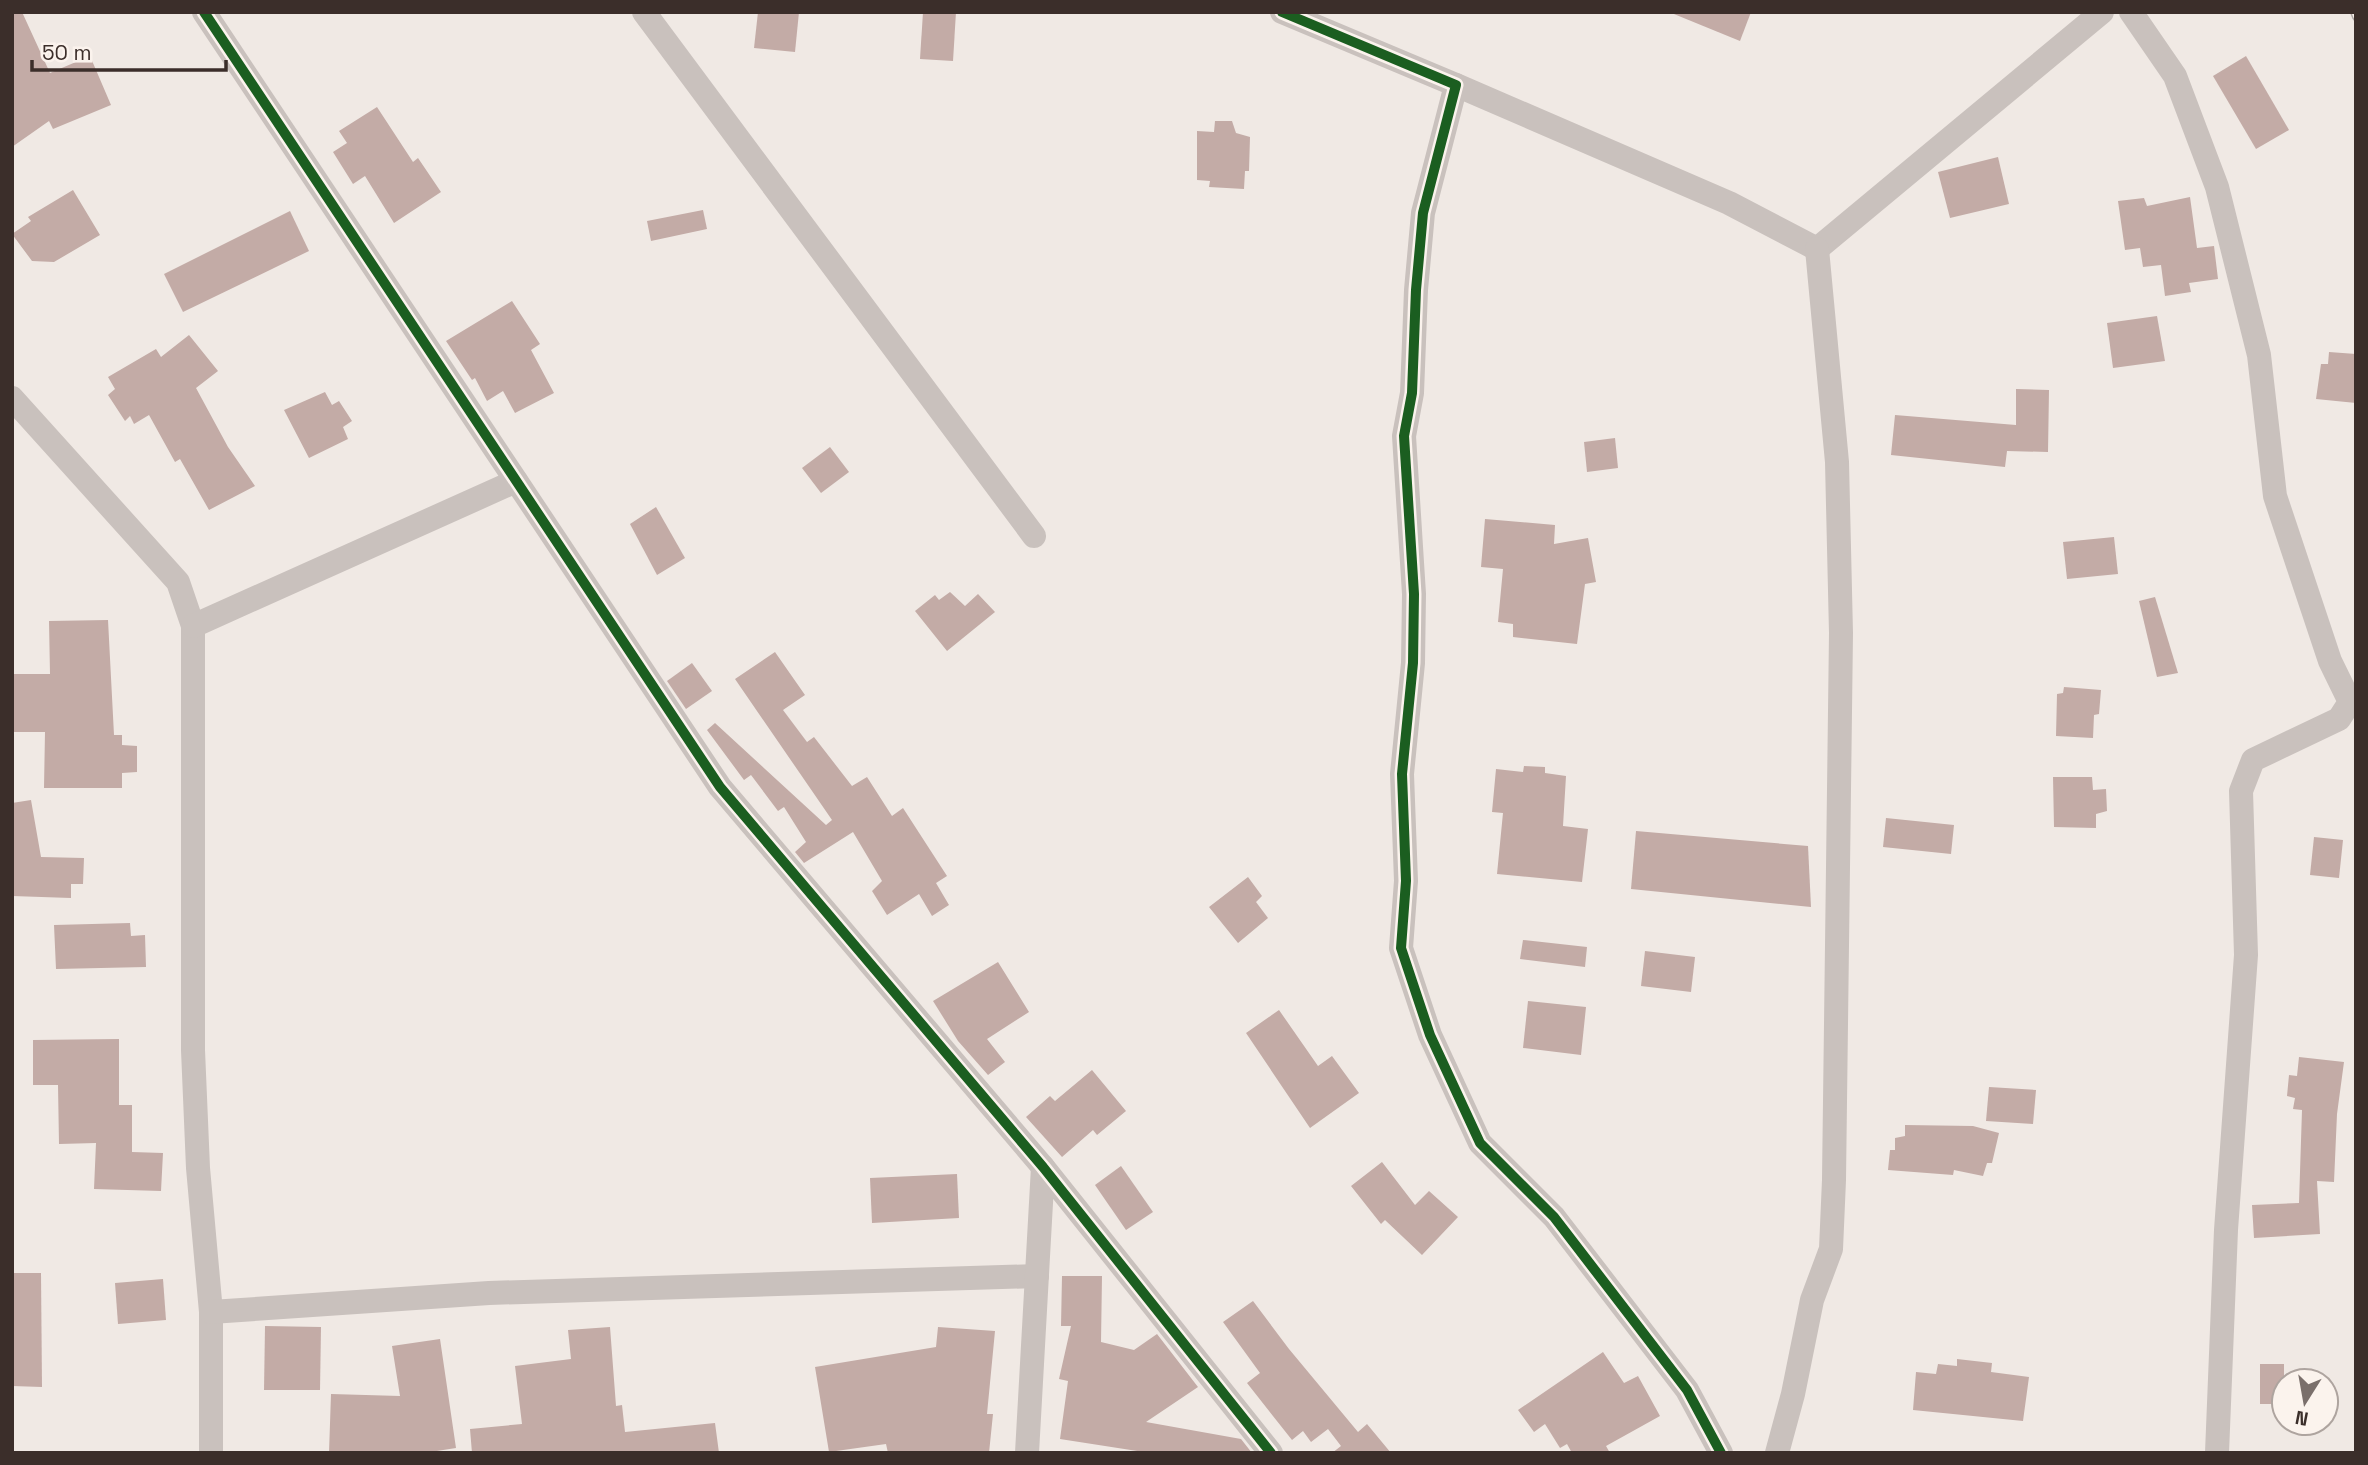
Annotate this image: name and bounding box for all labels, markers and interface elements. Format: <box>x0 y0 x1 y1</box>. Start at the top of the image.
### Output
scale bar <box>32 28 226 72</box>
text: 50 m <box>42 39 92 66</box>
north arrow <box>2270 1367 2340 1437</box>
text: N <box>2293 1405 2310 1432</box>

